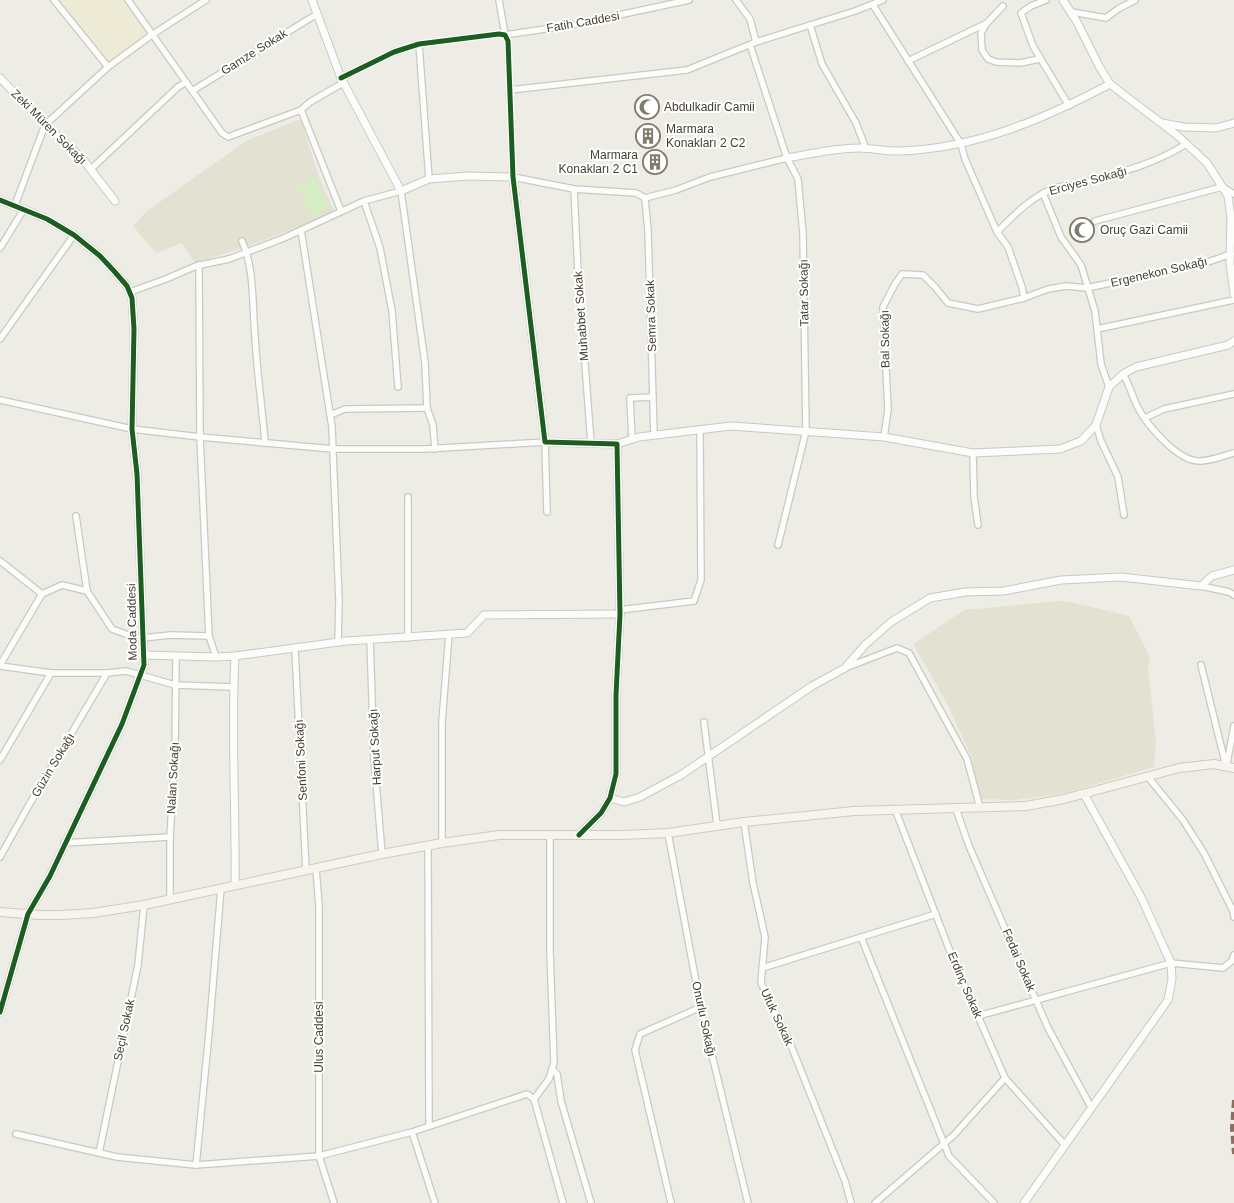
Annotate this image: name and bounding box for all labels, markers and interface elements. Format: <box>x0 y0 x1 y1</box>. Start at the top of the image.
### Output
street label: Fatih Caddesi <box>545 9 621 35</box>
street label: Gamze Sokak <box>218 26 291 78</box>
street label: Zeki Müren Sokağı <box>8 86 90 168</box>
mosque icon: Abdulkadir Camii <box>634 94 660 120</box>
place label: Abdulkadir Camii <box>664 100 755 114</box>
place label: Marmara Konakları 2 C2 <box>666 122 746 150</box>
building icon: Marmara Konakları 2 C2 <box>635 123 661 149</box>
place label: Marmara Konakları 2 C1 <box>559 148 638 176</box>
building icon: Marmara Konakları 2 C1 <box>642 149 668 175</box>
street label: Erciyes Sokağı <box>1048 164 1128 198</box>
mosque icon: Oruç Gazi Camii <box>1069 217 1095 243</box>
place label: Oruç Gazi Camii <box>1100 223 1188 237</box>
street label: Ergenekon Sokağı <box>1109 254 1209 290</box>
street label: Tatar Sokağı <box>796 259 812 327</box>
street label: Muhabbet Sokak <box>571 270 591 361</box>
street label: Semra Sokak <box>643 279 659 352</box>
street label: Bal Sokağı <box>877 310 893 368</box>
street label: Moda Caddesi <box>124 583 140 661</box>
street label: Harput Sokağı <box>366 708 384 786</box>
street label: Senfoni Sokağı <box>292 719 310 801</box>
street label: Güzin Sokağı <box>28 731 78 799</box>
street label: Nalan Sokağı <box>164 742 182 814</box>
street label: Fedai Sokak <box>1000 927 1039 994</box>
street label: Erdinç Sokak <box>945 950 986 1021</box>
street label: Onurlu Sokağı <box>689 980 719 1058</box>
street label: Ufuk Sokak <box>758 986 797 1049</box>
street label: Seçil Sokak <box>111 997 138 1062</box>
street label: Ulus Caddesi <box>312 1001 326 1073</box>

